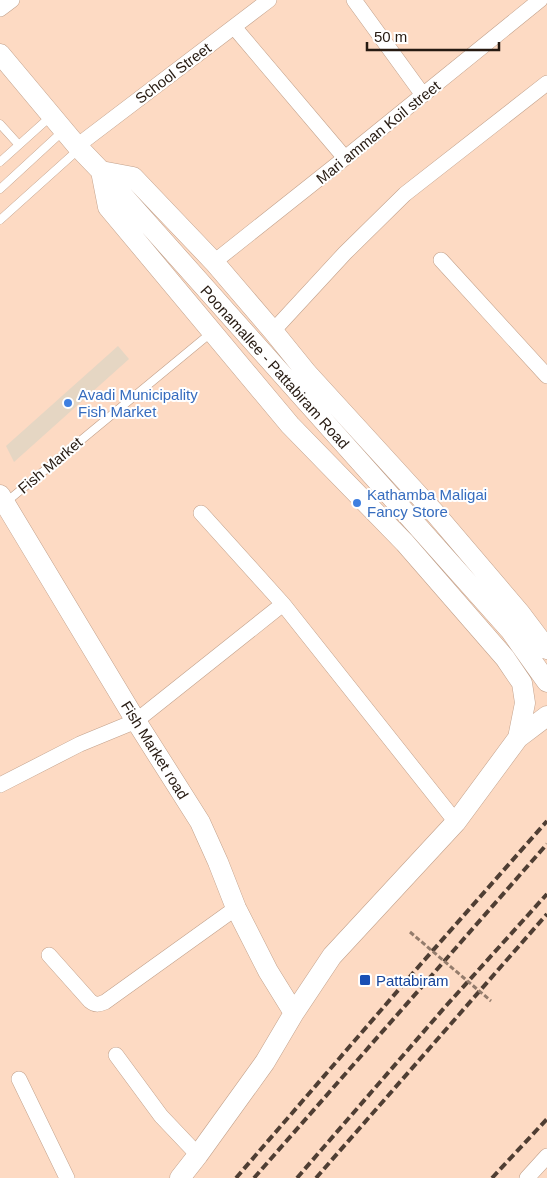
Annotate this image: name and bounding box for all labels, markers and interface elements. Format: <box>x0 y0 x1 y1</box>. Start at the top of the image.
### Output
scale bar <box>367 20 500 52</box>
text: 50 m <box>374 28 407 45</box>
street label: School Street <box>132 39 215 107</box>
street label: Mari amman Koil street <box>313 76 444 187</box>
street label: Poonamallee - Pattabiram Road <box>197 282 353 452</box>
place label: Avadi Municipality Fish Market <box>78 386 198 420</box>
marker: Avadi Municipality Fish Market <box>62 397 74 409</box>
street label: Fish Market <box>15 433 86 497</box>
place label: Kathamba Maligai Fancy Store <box>367 486 487 520</box>
marker: Kathamba Maligai Fancy Store <box>351 497 363 509</box>
street label: Fish Market road <box>118 698 192 802</box>
place label: Pattabiram <box>376 972 449 989</box>
marker: Pattabiram <box>358 973 372 987</box>

